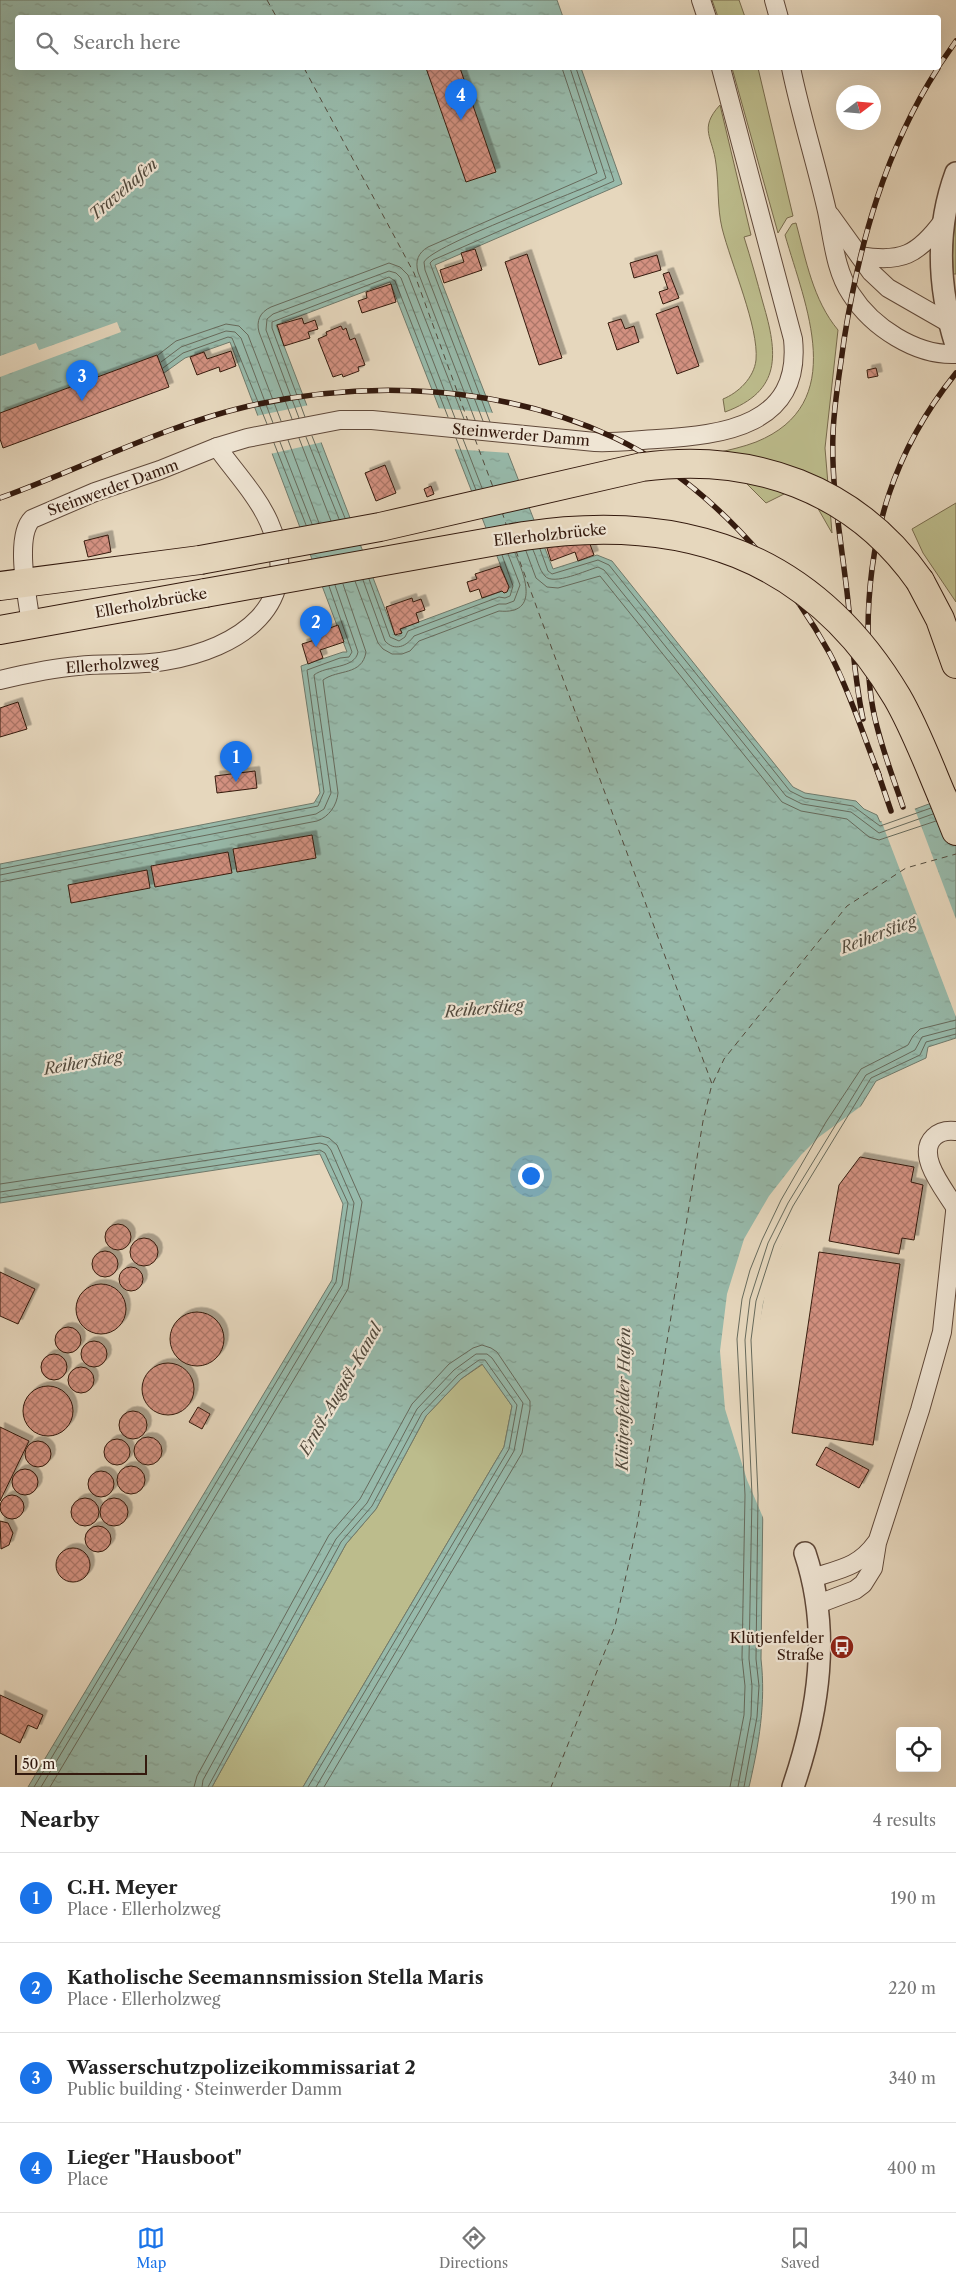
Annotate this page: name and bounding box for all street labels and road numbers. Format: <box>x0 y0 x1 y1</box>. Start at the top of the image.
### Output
street label: Steinwerder Damm <box>451 419 591 450</box>
street label: Steinwerder Damm <box>45 455 181 520</box>
street label: Ellerholzbrücke <box>493 519 607 550</box>
street label: Ellerholzbrücke <box>93 583 208 622</box>
street label: Ellerholzweg <box>65 652 159 677</box>

